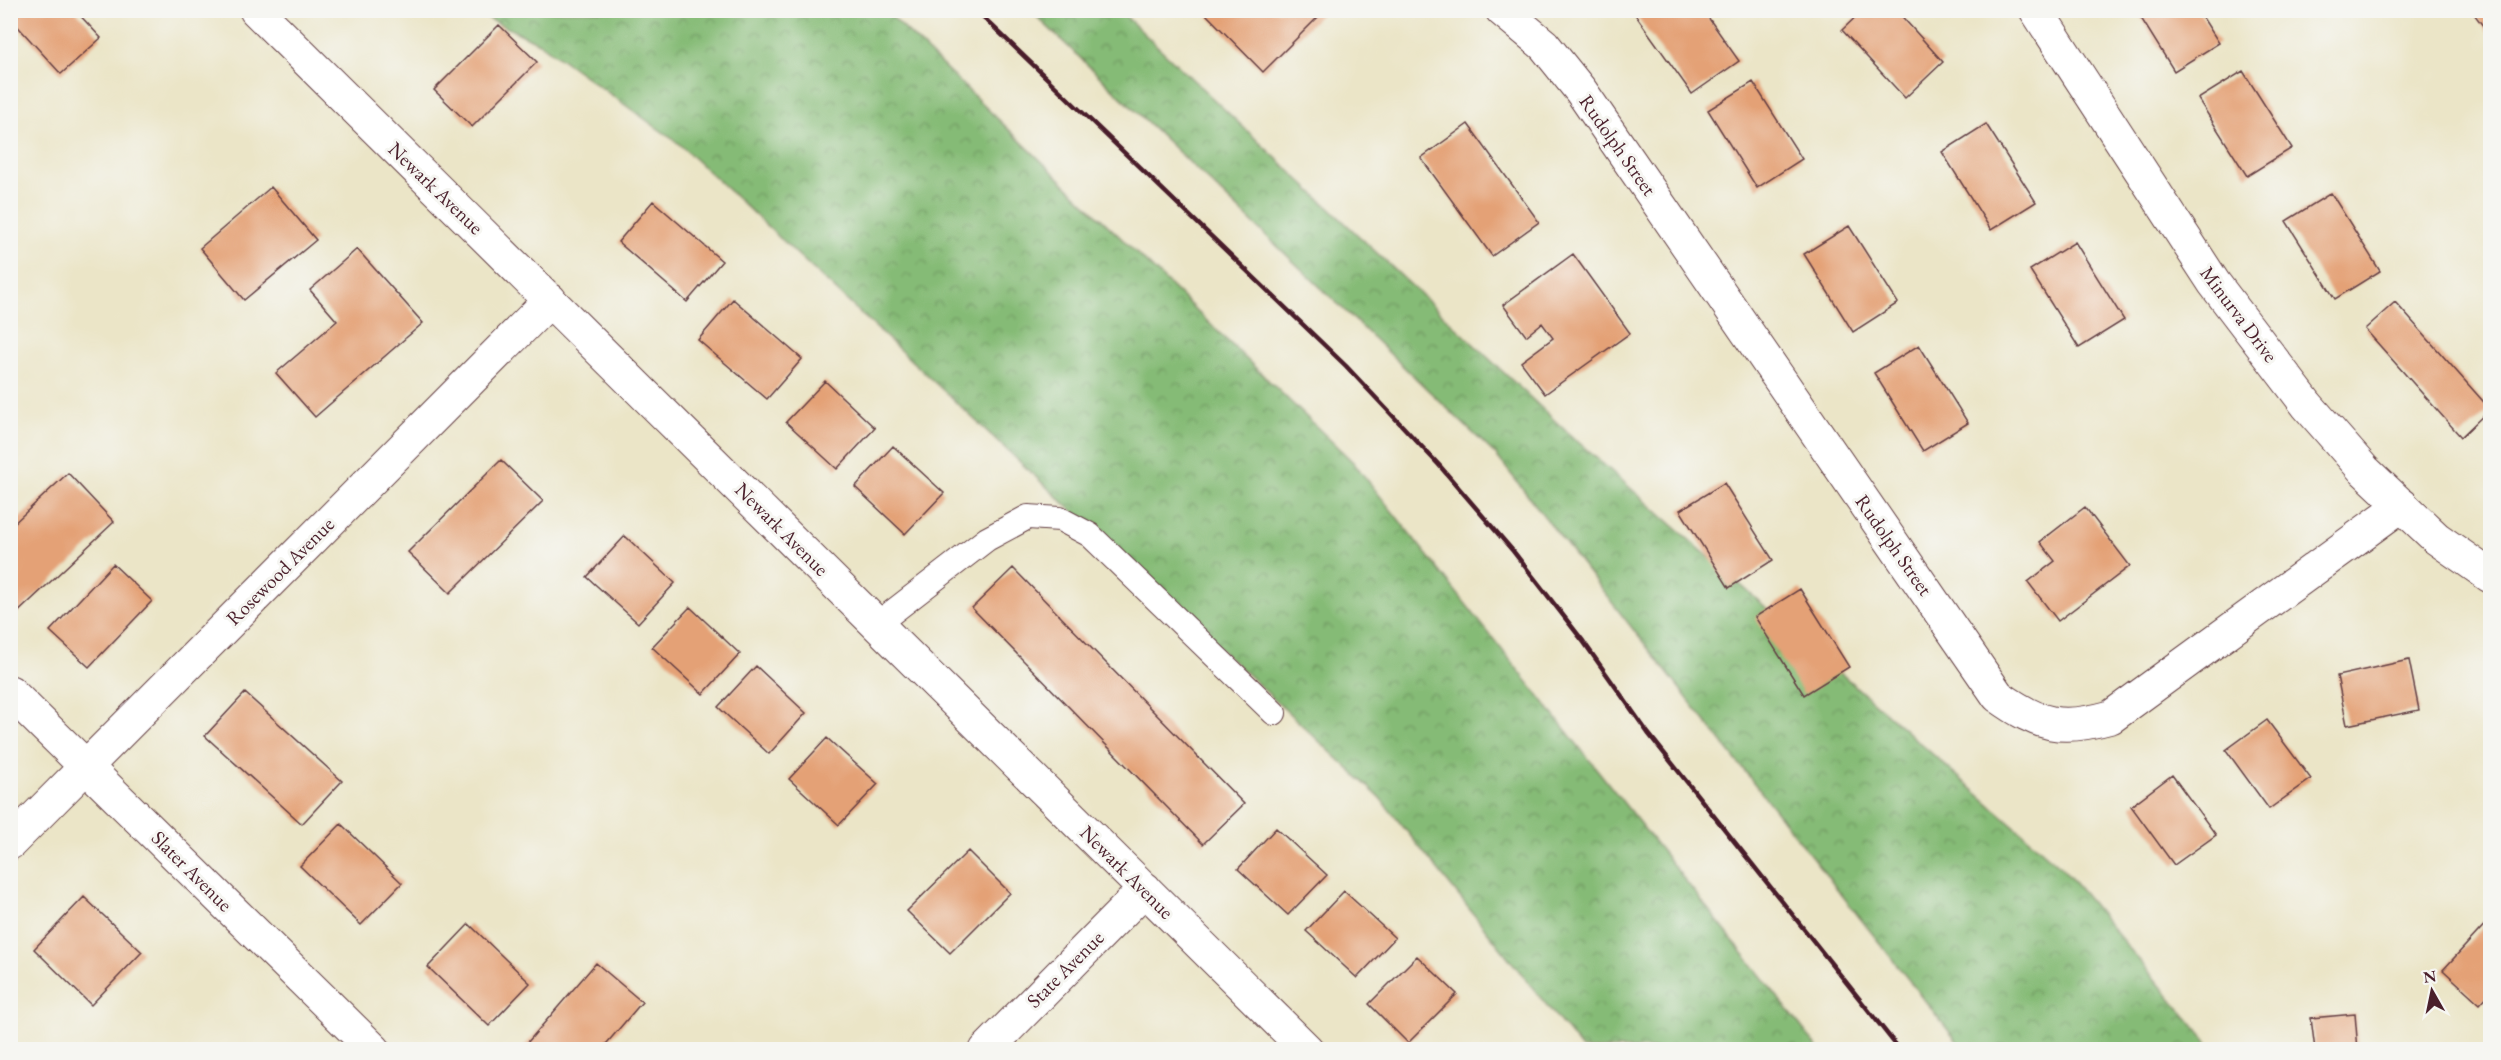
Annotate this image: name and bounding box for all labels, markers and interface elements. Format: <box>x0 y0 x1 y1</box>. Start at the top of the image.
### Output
street label: Rudolph Street <box>1574 89 1663 201</box>
street label: Newark Avenue <box>383 136 489 240</box>
street label: Minurva Drive <box>2194 261 2284 367</box>
street label: Newark Avenue <box>730 477 835 582</box>
street label: Rudolph Street <box>1850 489 1939 601</box>
street label: Rosewood Avenue <box>220 511 340 631</box>
street label: Newark Avenue <box>1075 820 1180 925</box>
street label: Slater Avenue <box>146 825 238 917</box>
street label: State Avenue <box>1021 925 1109 1013</box>
north arrow <box>2402 961 2462 1021</box>
text: N <box>2422 965 2438 988</box>

